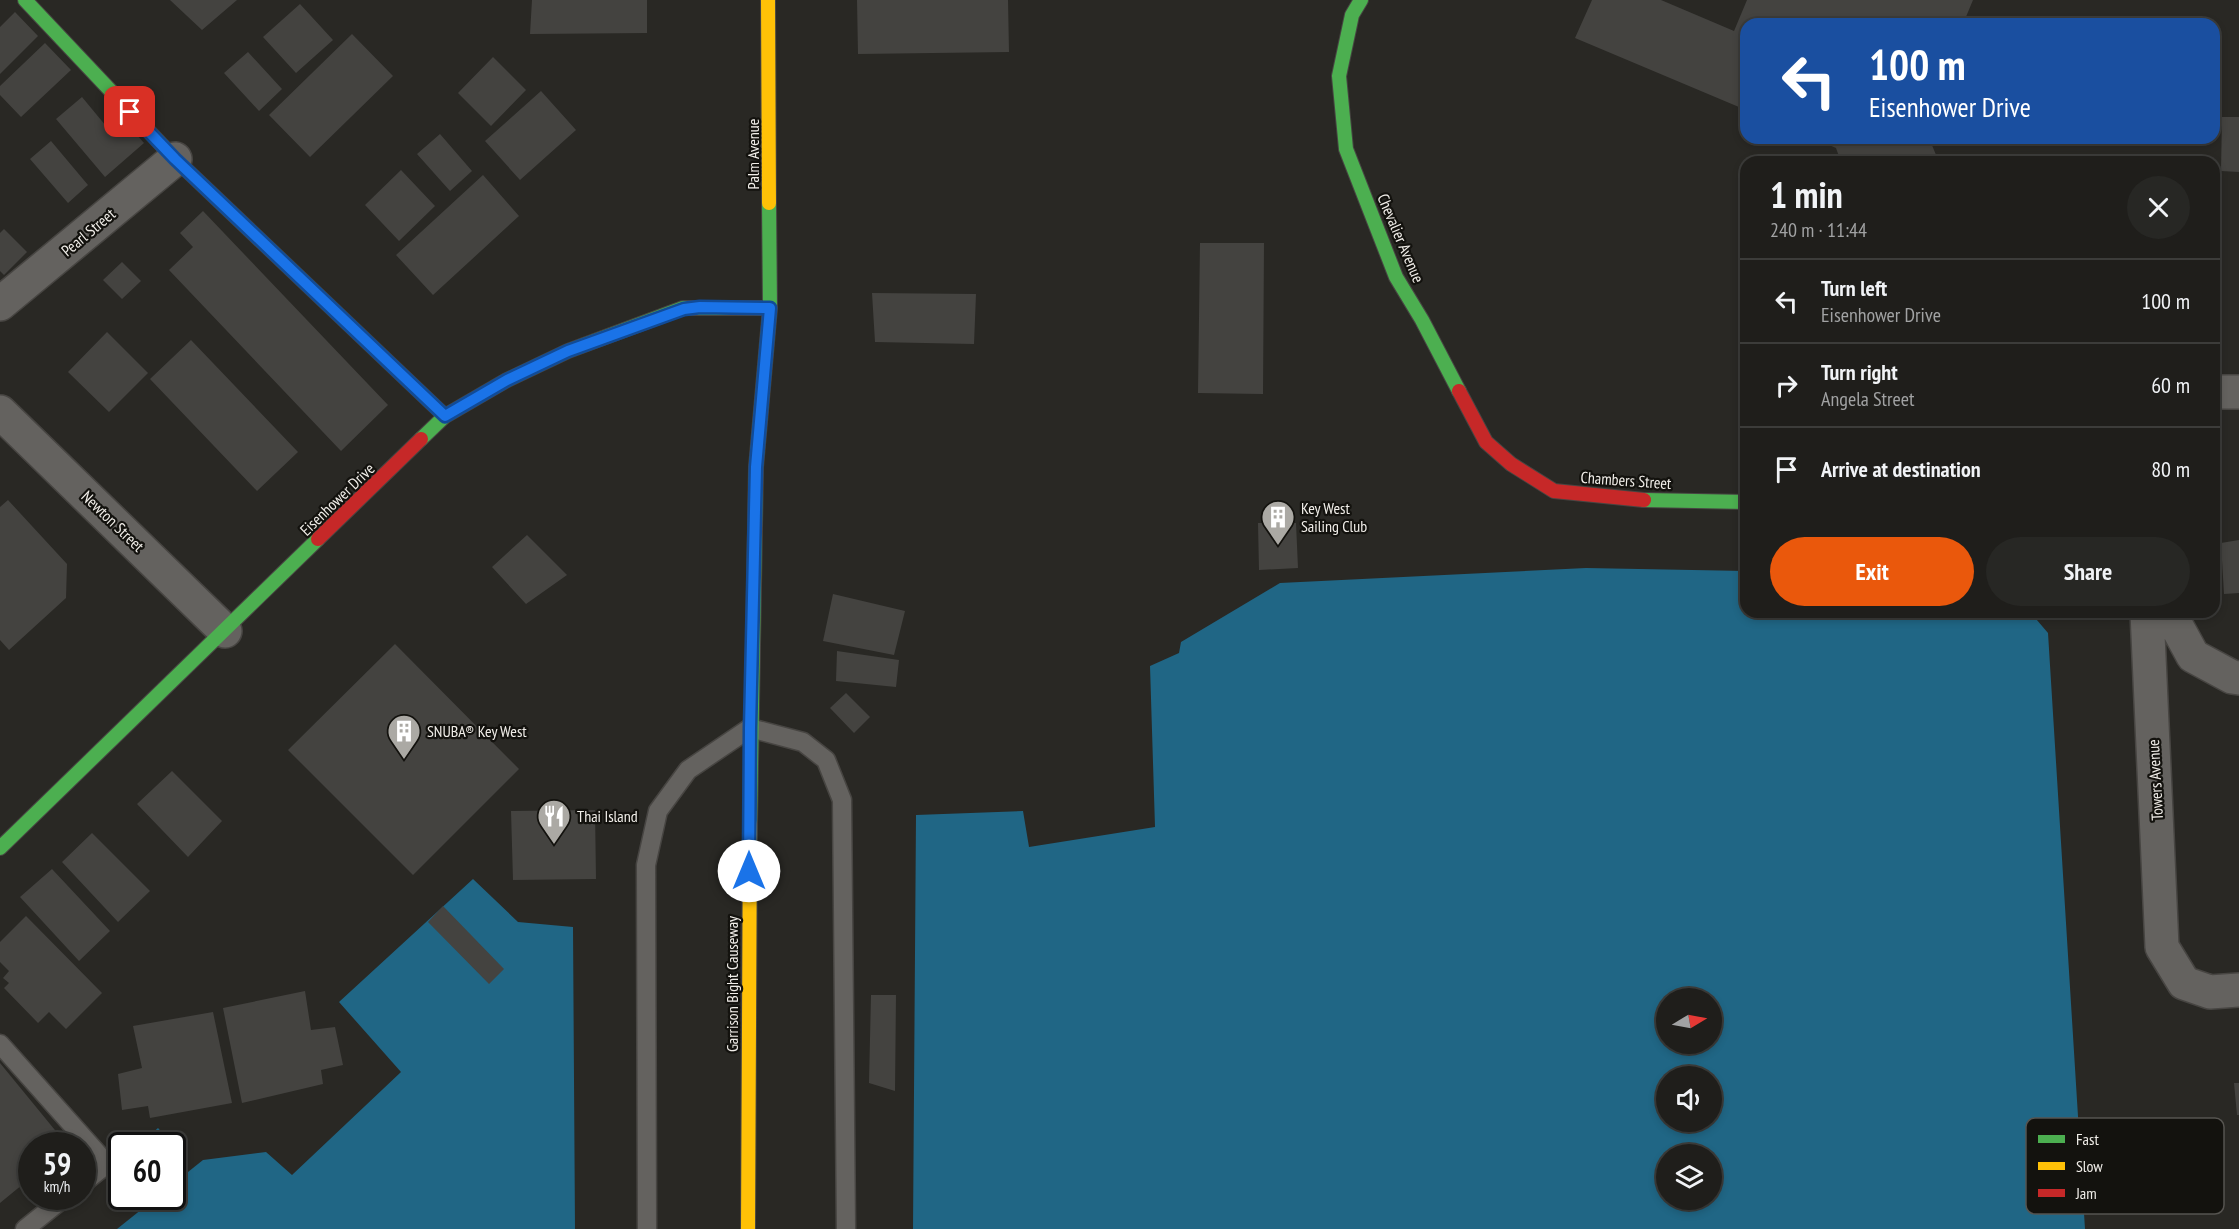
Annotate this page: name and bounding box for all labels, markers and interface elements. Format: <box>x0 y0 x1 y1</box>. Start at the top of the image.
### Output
text: 100 m <box>1869 37 1966 92</box>
icon: left <box>1770 42 1848 120</box>
pin <box>104 86 155 137</box>
text: Eisenhower Drive <box>1869 90 2031 124</box>
icon: arrive <box>113 95 146 128</box>
street label: Palm Avenue <box>743 119 763 189</box>
text: 1 min <box>1770 171 1843 218</box>
button: close <box>2127 176 2190 239</box>
street label: Chevalier Avenue <box>1373 190 1429 286</box>
street label: Pearl Street <box>57 203 120 260</box>
text: 240 m · 11:44 <box>1770 217 1867 243</box>
text: Turn left <box>1821 274 1887 302</box>
icon: left <box>1770 285 1803 318</box>
text: 100 m <box>2141 287 2190 315</box>
text: Eisenhower Drive <box>1821 302 1941 328</box>
text: Turn right <box>1821 358 1898 386</box>
icon: right <box>1770 369 1803 402</box>
text: 60 m <box>2151 371 2190 399</box>
text: Angela Street <box>1821 386 1914 412</box>
icon: arrive <box>1770 453 1803 486</box>
text: Arrive at destination <box>1821 455 1981 483</box>
text: 80 m <box>2151 455 2190 483</box>
street label: Eisenhower Drive <box>296 458 378 540</box>
street label: Chambers Street <box>1580 467 1673 493</box>
street label: Newton Street <box>78 486 149 556</box>
place label: Key West Sailing Club <box>1301 498 1367 536</box>
building icon: Key West Sailing Club <box>1260 499 1296 546</box>
button: Exit <box>1770 537 1974 606</box>
button: Share <box>1986 537 2190 606</box>
building icon: SNUBA® Key West <box>386 713 422 760</box>
place label: SNUBA® Key West <box>427 721 527 741</box>
street label: Towers Avenue <box>2143 739 2167 821</box>
restaurant icon: Thai Island <box>536 798 572 845</box>
place label: Thai Island <box>577 806 638 826</box>
position arrow <box>717 839 781 903</box>
street label: Garrison Bight Causeway <box>722 916 742 1052</box>
north arrow <box>1656 988 1722 1054</box>
map controls <box>1656 988 1722 1210</box>
button: sound <box>1656 1066 1722 1132</box>
legend <box>2026 1118 2224 1214</box>
text: Fast <box>2076 1129 2099 1149</box>
speed limit sign: 60 <box>108 1132 186 1210</box>
text: 59 <box>43 1144 71 1183</box>
button: layers <box>1656 1144 1722 1210</box>
text: Slow <box>2076 1156 2103 1176</box>
text: km/h <box>44 1177 70 1196</box>
text: Jam <box>2075 1183 2097 1203</box>

